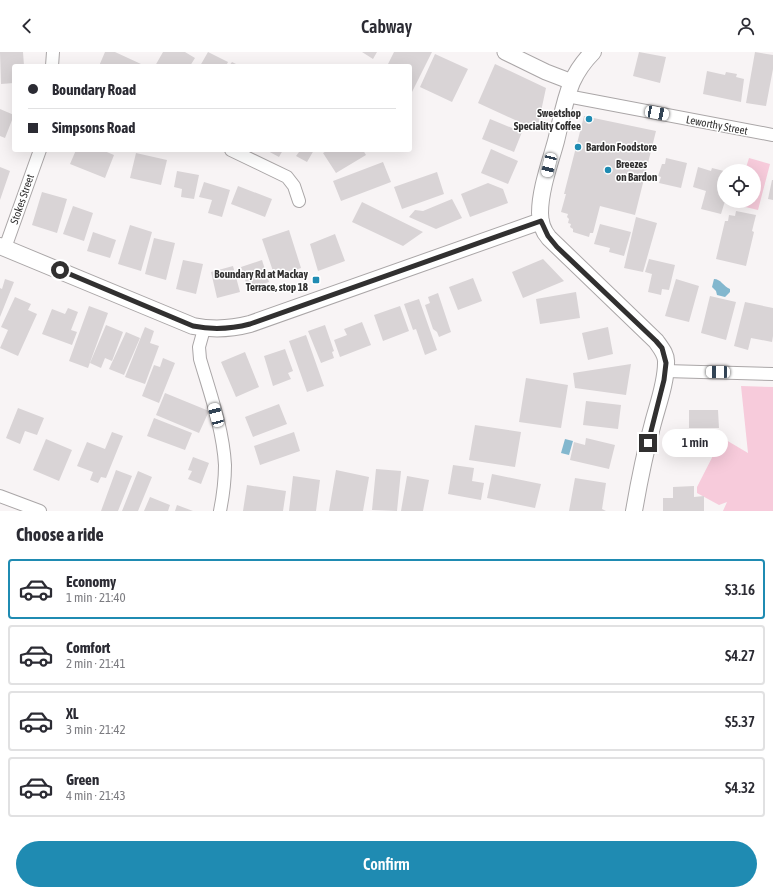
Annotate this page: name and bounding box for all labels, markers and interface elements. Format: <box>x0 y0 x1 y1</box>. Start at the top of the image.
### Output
icon: back <box>16 15 38 37</box>
icon: person <box>735 15 757 37</box>
text: Cabway <box>361 16 412 37</box>
text: Boundary Road <box>52 81 136 98</box>
car <box>644 105 670 121</box>
place label: Sweetshop Speciality Coffee <box>514 107 581 132</box>
street label: Leworthy Street <box>685 113 749 137</box>
marker: Sweetshop Speciality Coffee <box>584 114 594 124</box>
text: Simpsons Road <box>52 119 135 136</box>
place label: Bardon Foodstore <box>586 141 657 153</box>
marker: Bardon Foodstore <box>573 142 583 152</box>
car <box>540 152 558 178</box>
place label: Breezes on Bardon <box>616 158 657 183</box>
map controls <box>717 164 761 208</box>
button: locate <box>717 164 761 208</box>
marker: Breezes on Bardon <box>603 165 613 175</box>
street label: Stokes Street <box>8 172 36 226</box>
route start <box>51 261 69 279</box>
place label: Boundary Rd at Mackay Terrace, stop 18 <box>214 268 308 293</box>
marker: Boundary Rd at Mackay Terrace, stop 18 <box>311 275 321 285</box>
car <box>706 366 730 378</box>
car <box>207 402 225 428</box>
callout: 1 min <box>662 429 728 457</box>
route end <box>639 434 657 452</box>
text: 1 min <box>682 435 708 450</box>
text: Choose a ride <box>16 524 104 545</box>
icon: car <box>18 571 54 607</box>
text: Economy <box>66 573 116 590</box>
text: $3.16 <box>725 581 755 598</box>
text: 1 min · 21:40 <box>66 590 126 605</box>
icon: car <box>18 637 54 673</box>
text: Comfort <box>66 639 110 656</box>
text: $4.27 <box>725 647 755 664</box>
text: 2 min · 21:41 <box>66 656 126 671</box>
icon: car <box>18 703 54 739</box>
text: XL <box>66 705 79 722</box>
text: $5.37 <box>725 713 755 730</box>
text: 3 min · 21:42 <box>66 722 126 737</box>
icon: car <box>18 769 54 805</box>
text: Green <box>66 771 99 788</box>
text: $4.32 <box>725 779 755 796</box>
text: 4 min · 21:43 <box>66 788 126 803</box>
button: Confirm <box>16 841 757 887</box>

